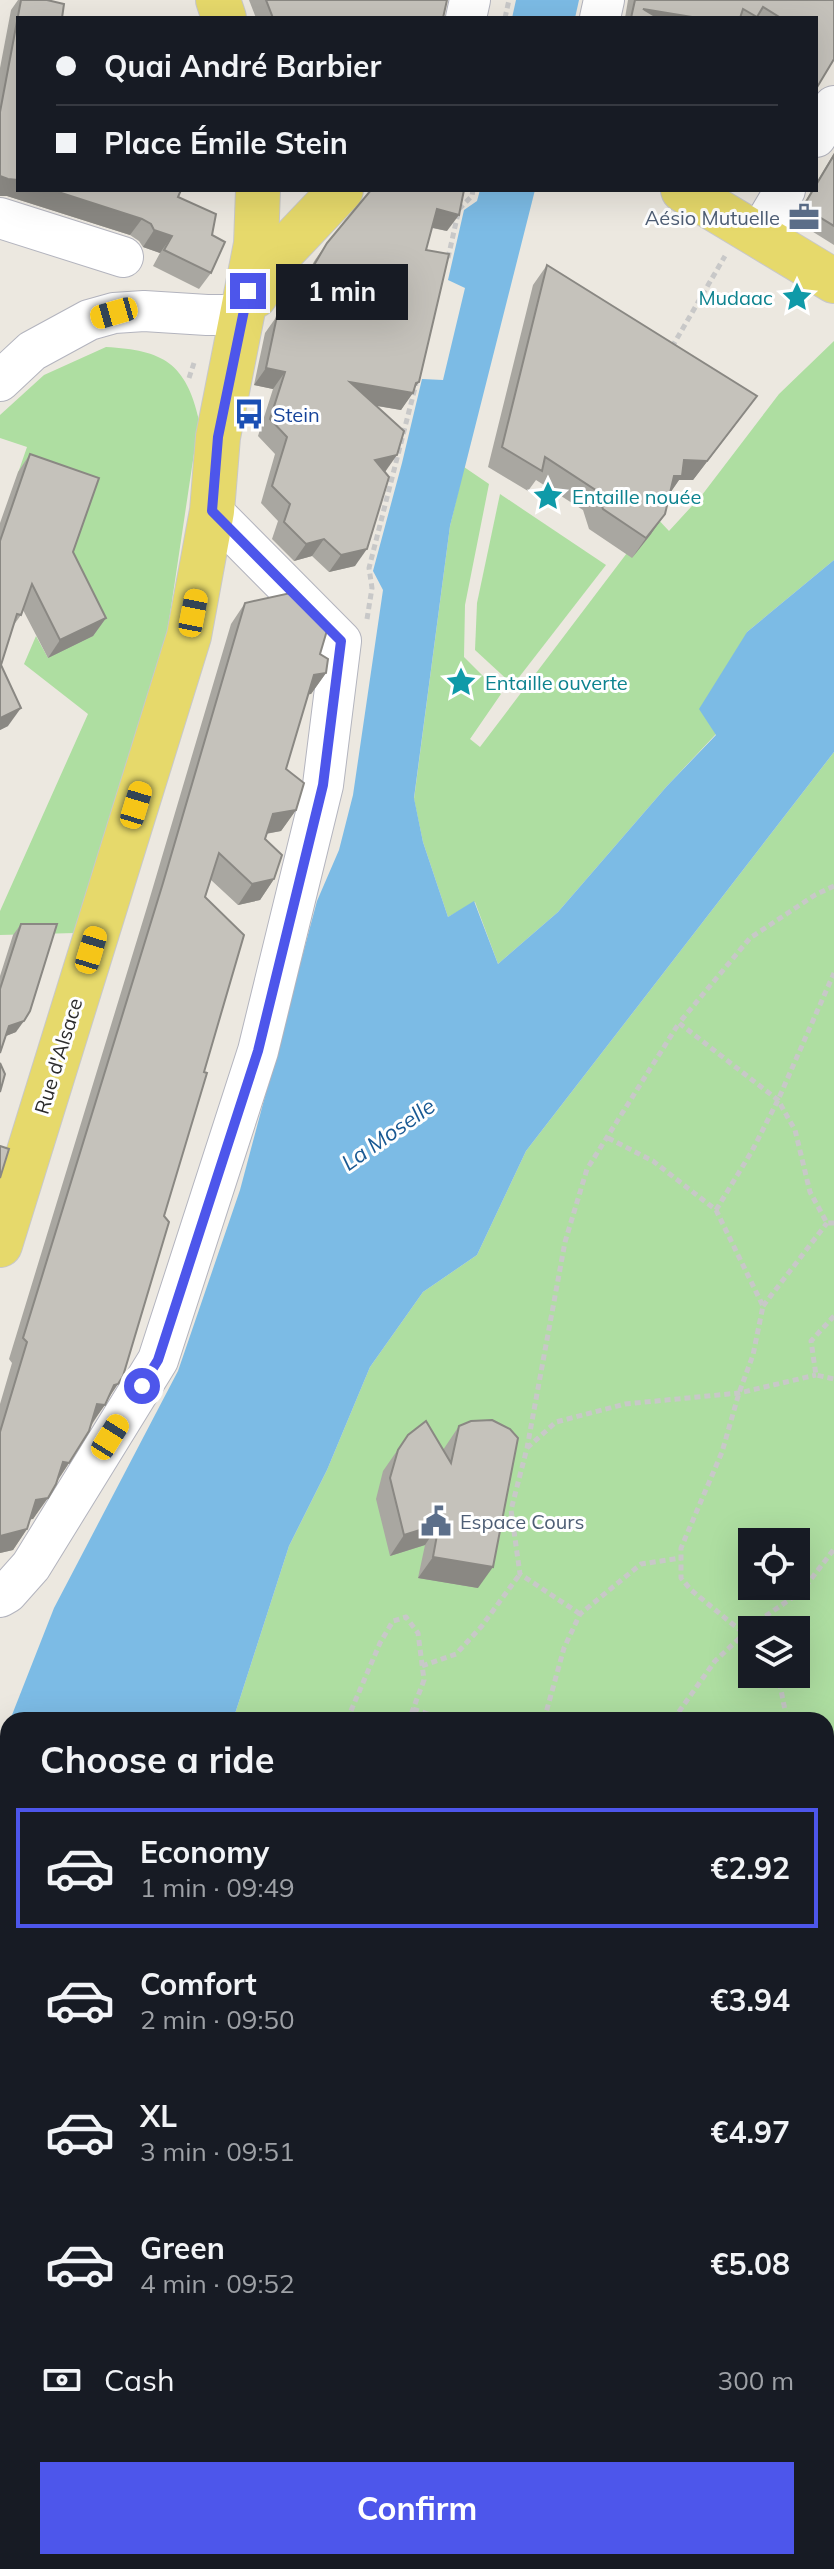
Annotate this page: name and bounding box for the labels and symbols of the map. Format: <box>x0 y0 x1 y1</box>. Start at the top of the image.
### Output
office icon: Aésio Mutuelle <box>787 200 821 234</box>
place label: Aésio Mutuelle <box>645 205 780 230</box>
callout: 1 min <box>276 263 408 319</box>
route end <box>230 273 266 309</box>
place icon: Mudaac <box>780 280 814 314</box>
place label: Mudaac <box>698 285 773 310</box>
car <box>88 295 140 331</box>
bus stop icon: Stein <box>232 397 266 431</box>
place label: Stein <box>273 402 320 427</box>
place icon: Entaille nouée <box>531 479 565 513</box>
place label: Entaille nouée <box>572 484 701 509</box>
car <box>177 587 209 639</box>
place icon: Entaille ouverte <box>444 665 478 699</box>
place label: Entaille ouverte <box>485 670 628 695</box>
car <box>118 779 154 831</box>
car <box>73 924 109 976</box>
street label: Rue d'Alsace <box>29 995 87 1117</box>
water label: La Moselle <box>336 1092 440 1176</box>
route start <box>124 1368 160 1404</box>
car <box>87 1410 133 1464</box>
public building icon: Espace Cours <box>419 1504 453 1538</box>
place label: Espace Cours <box>460 1509 584 1534</box>

